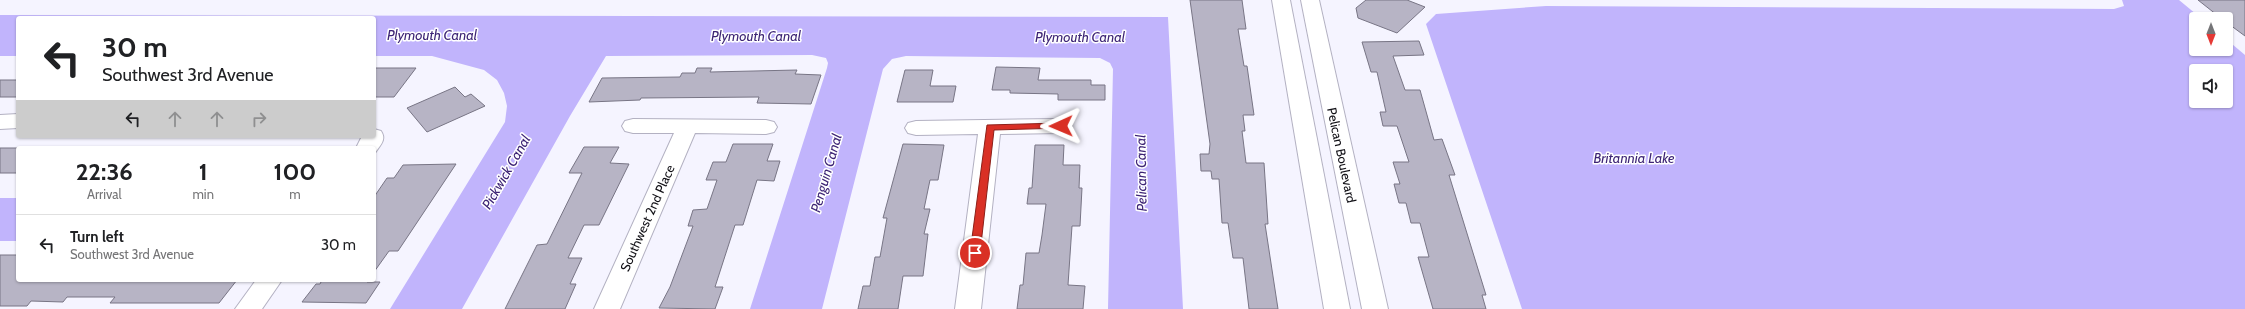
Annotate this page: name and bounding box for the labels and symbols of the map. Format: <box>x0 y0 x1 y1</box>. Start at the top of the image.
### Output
north arrow <box>2189 12 2233 56</box>
water label: Plymouth Canal <box>387 26 478 44</box>
water label: Plymouth Canal <box>711 27 802 45</box>
water label: Plymouth Canal <box>1035 28 1126 46</box>
position arrow <box>1040 105 1082 147</box>
street label: Pelican Boulevard <box>1324 106 1360 204</box>
water label: Pickwick Canal <box>478 131 535 212</box>
water label: Penguin Canal <box>806 131 846 214</box>
water label: Pelican Canal <box>1131 134 1151 212</box>
water label: Britannia Lake <box>1593 149 1675 167</box>
street label: Southwest 2nd Place <box>616 162 678 274</box>
pin <box>958 236 992 270</box>

